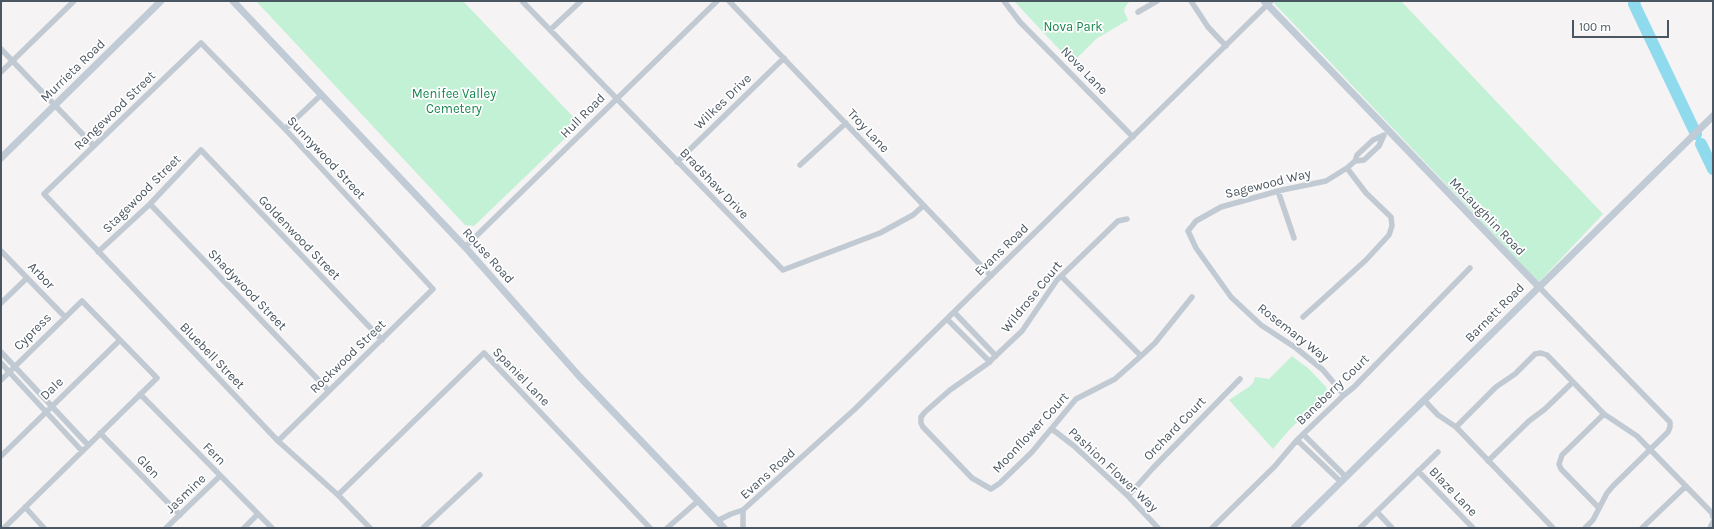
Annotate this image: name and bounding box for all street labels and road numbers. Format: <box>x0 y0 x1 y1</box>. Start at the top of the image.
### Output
street label: Murrieta Road <box>37 36 109 106</box>
street label: Nova Lane <box>1057 44 1111 98</box>
street label: Rangewood Street <box>71 68 159 154</box>
street label: Wilkes Drive <box>691 71 755 133</box>
street label: Hull Road <box>557 90 609 142</box>
street label: Troy Lane <box>844 106 892 156</box>
street label: Sunnywood Street <box>284 113 368 203</box>
street label: Bradshaw Drive <box>676 145 752 223</box>
street label: Stagewood Street <box>100 152 184 236</box>
street label: Sagewood Way <box>1223 166 1313 202</box>
street label: McLaughlin Road <box>1446 175 1528 259</box>
street label: Goldenwood Street <box>255 192 343 284</box>
street label: Evans Road <box>972 221 1032 279</box>
street label: Rouse Road <box>459 225 517 287</box>
street label: Shadywood Street <box>204 246 290 334</box>
street label: Wildrose Court <box>998 258 1066 336</box>
street label: Arbor <box>24 259 58 293</box>
street label: Barnett Road <box>1462 280 1528 346</box>
street label: Rosemary Way <box>1254 300 1332 366</box>
street label: Cypress <box>11 310 55 354</box>
street label: Rockwood Street <box>307 317 389 397</box>
street label: Bluebell Street <box>176 319 248 393</box>
street label: Spaniel Lane <box>489 344 553 410</box>
street label: Baneberry Court <box>1293 351 1373 429</box>
street label: Dale <box>37 374 67 404</box>
street label: Moonflower Court <box>990 389 1072 477</box>
street label: Orchard Court <box>1141 394 1209 464</box>
street label: Pashion Flower Way <box>1065 424 1161 516</box>
street label: Fern <box>199 439 229 469</box>
street label: Evans Road <box>737 445 799 503</box>
street label: Glen <box>133 452 163 482</box>
street label: Blaze Lane <box>1426 464 1480 520</box>
street label: Jasmine <box>163 471 209 517</box>

